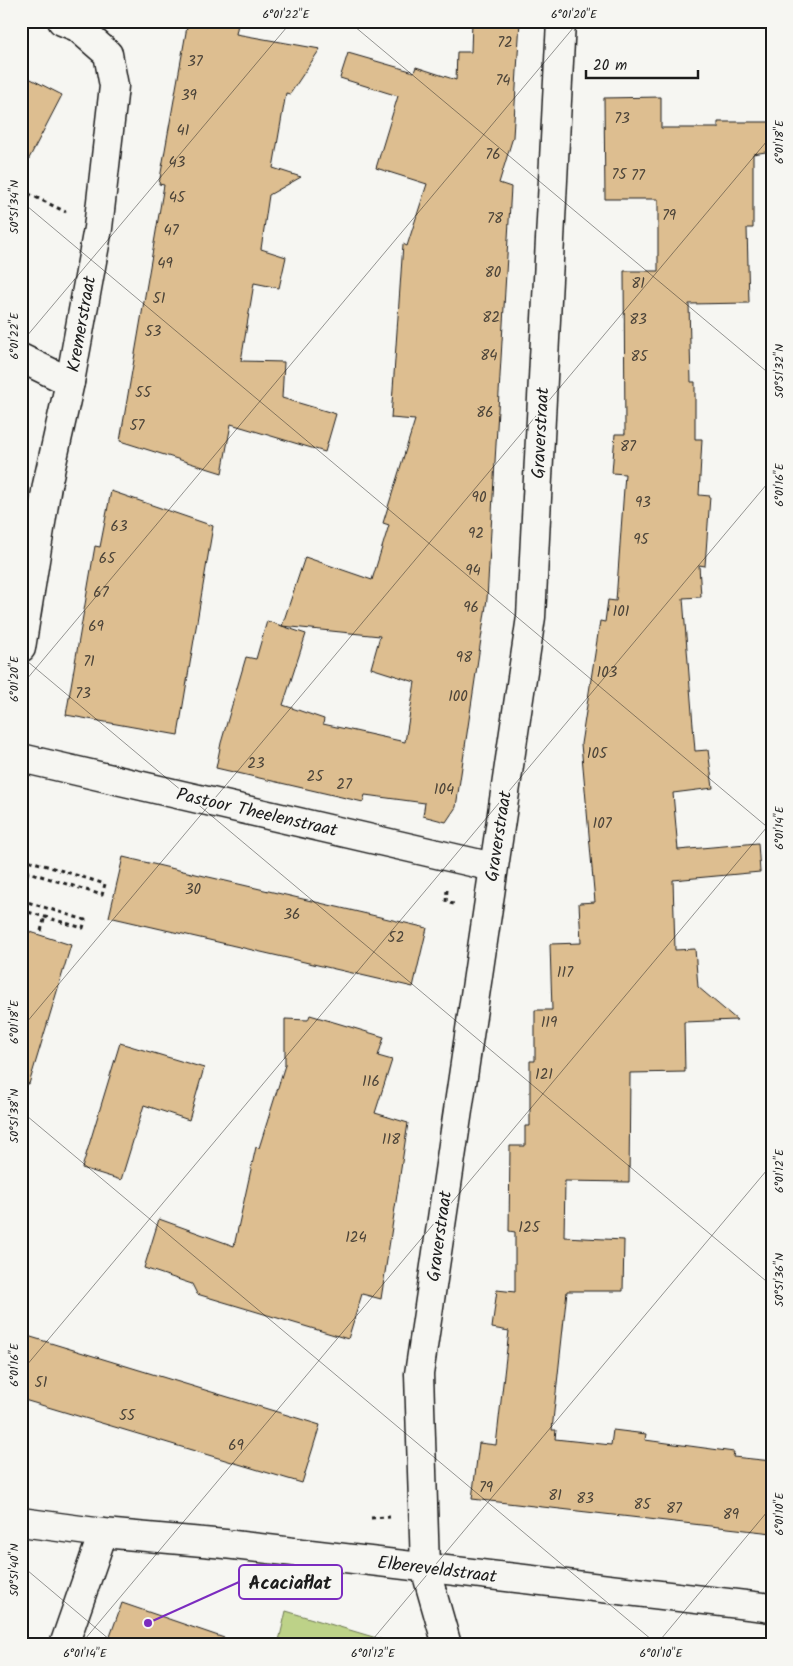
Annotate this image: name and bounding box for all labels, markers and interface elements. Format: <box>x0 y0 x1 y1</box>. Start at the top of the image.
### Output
text: 6°01'22"E <box>262 5 311 24</box>
text: 6°01'20"E <box>551 5 598 24</box>
house number: 72 <box>497 31 513 55</box>
scale bar <box>586 48 698 80</box>
house number: 37 <box>187 50 204 74</box>
text: 20 m <box>593 54 627 78</box>
house number: 74 <box>495 69 511 93</box>
house number: 39 <box>181 84 198 108</box>
house number: 73 <box>614 107 630 131</box>
house number: 41 <box>177 119 190 143</box>
text: 6°01'18"E <box>770 119 789 164</box>
house number: 76 <box>485 143 501 167</box>
house number: 43 <box>169 151 186 175</box>
house number: 75 <box>612 163 627 187</box>
house number: 77 <box>631 164 646 188</box>
text: 50°51'34"N <box>5 180 24 234</box>
house number: 45 <box>169 186 186 210</box>
house number: 79 <box>662 204 677 228</box>
house number: 78 <box>487 207 504 231</box>
house number: 47 <box>163 219 180 243</box>
house number: 49 <box>157 252 173 276</box>
house number: 80 <box>485 261 502 285</box>
house number: 81 <box>631 272 645 296</box>
street label: Kremerstraat <box>60 273 105 375</box>
house number: 51 <box>153 287 166 311</box>
house number: 82 <box>482 306 500 330</box>
house number: 83 <box>629 308 647 332</box>
text: 6°01'22"E <box>5 311 24 360</box>
house number: 53 <box>145 320 162 344</box>
house number: 84 <box>480 344 498 368</box>
text: 50°51'32"N <box>770 344 789 398</box>
house number: 85 <box>630 345 648 369</box>
house number: 55 <box>135 381 152 405</box>
street label: Graverstraat <box>525 386 558 480</box>
house number: 86 <box>476 401 494 425</box>
house number: 57 <box>130 414 146 438</box>
house number: 87 <box>620 435 637 459</box>
text: 6°01'16"E <box>770 462 789 507</box>
house number: 90 <box>472 486 487 510</box>
house number: 93 <box>635 491 651 515</box>
house number: 63 <box>111 515 128 539</box>
house number: 92 <box>468 522 484 546</box>
house number: 95 <box>633 528 650 552</box>
house number: 65 <box>99 547 116 571</box>
house number: 94 <box>465 559 481 583</box>
house number: 67 <box>93 581 110 605</box>
house number: 96 <box>463 596 479 620</box>
house number: 101 <box>613 600 630 624</box>
house number: 69 <box>88 615 105 639</box>
house number: 98 <box>456 646 473 670</box>
house number: 71 <box>83 650 95 674</box>
text: 6°01'20"E <box>5 655 24 702</box>
house number: 103 <box>597 661 618 685</box>
house number: 73 <box>75 682 91 706</box>
house number: 100 <box>448 685 468 709</box>
house number: 105 <box>587 742 608 766</box>
house number: 23 <box>247 752 265 776</box>
house number: 25 <box>307 765 324 789</box>
house number: 27 <box>336 773 353 797</box>
house number: 104 <box>434 778 454 802</box>
street label: Pastoor Theelenstraat <box>173 781 341 846</box>
street label: Graverstraat <box>478 788 521 884</box>
text: 6°01'14"E <box>770 805 789 850</box>
house number: 107 <box>592 812 613 836</box>
house number: 30 <box>185 878 202 902</box>
house number: 36 <box>284 903 300 927</box>
house number: 52 <box>388 926 404 950</box>
house number: 117 <box>557 961 574 985</box>
text: 6°01'18"E <box>5 999 24 1044</box>
house number: 119 <box>541 1011 558 1035</box>
house number: 121 <box>535 1063 553 1087</box>
house number: 116 <box>362 1070 380 1094</box>
text: 50°51'38"N <box>5 1089 24 1143</box>
house number: 118 <box>382 1128 401 1152</box>
text: 6°01'12"E <box>770 1148 789 1193</box>
street label: Graverstraat <box>420 1188 461 1284</box>
house number: 125 <box>518 1216 541 1240</box>
house number: 124 <box>345 1226 367 1250</box>
text: 50°51'36"N <box>770 1253 789 1307</box>
text: 6°01'16"E <box>5 1342 24 1387</box>
house number: 51 <box>35 1371 48 1395</box>
house number: 55 <box>119 1404 136 1428</box>
house number: 69 <box>228 1434 245 1458</box>
house number: 79 <box>479 1476 494 1500</box>
house number: 81 <box>548 1484 562 1508</box>
house number: 83 <box>576 1487 594 1511</box>
text: 6°01'10"E <box>770 1492 789 1536</box>
house number: 85 <box>633 1493 651 1517</box>
house number: 87 <box>666 1497 683 1521</box>
house number: 89 <box>723 1503 740 1527</box>
text: 50°51'40"N <box>5 1543 24 1597</box>
street label: Elbereveldstraat <box>375 1549 499 1592</box>
callout: Acaciaflat <box>239 1565 342 1599</box>
text: Acaciaflat <box>249 1569 332 1599</box>
text: 6°01'14"E <box>63 1644 108 1663</box>
text: 6°01'12"E <box>351 1644 396 1663</box>
text: 6°01'10"E <box>639 1644 683 1663</box>

